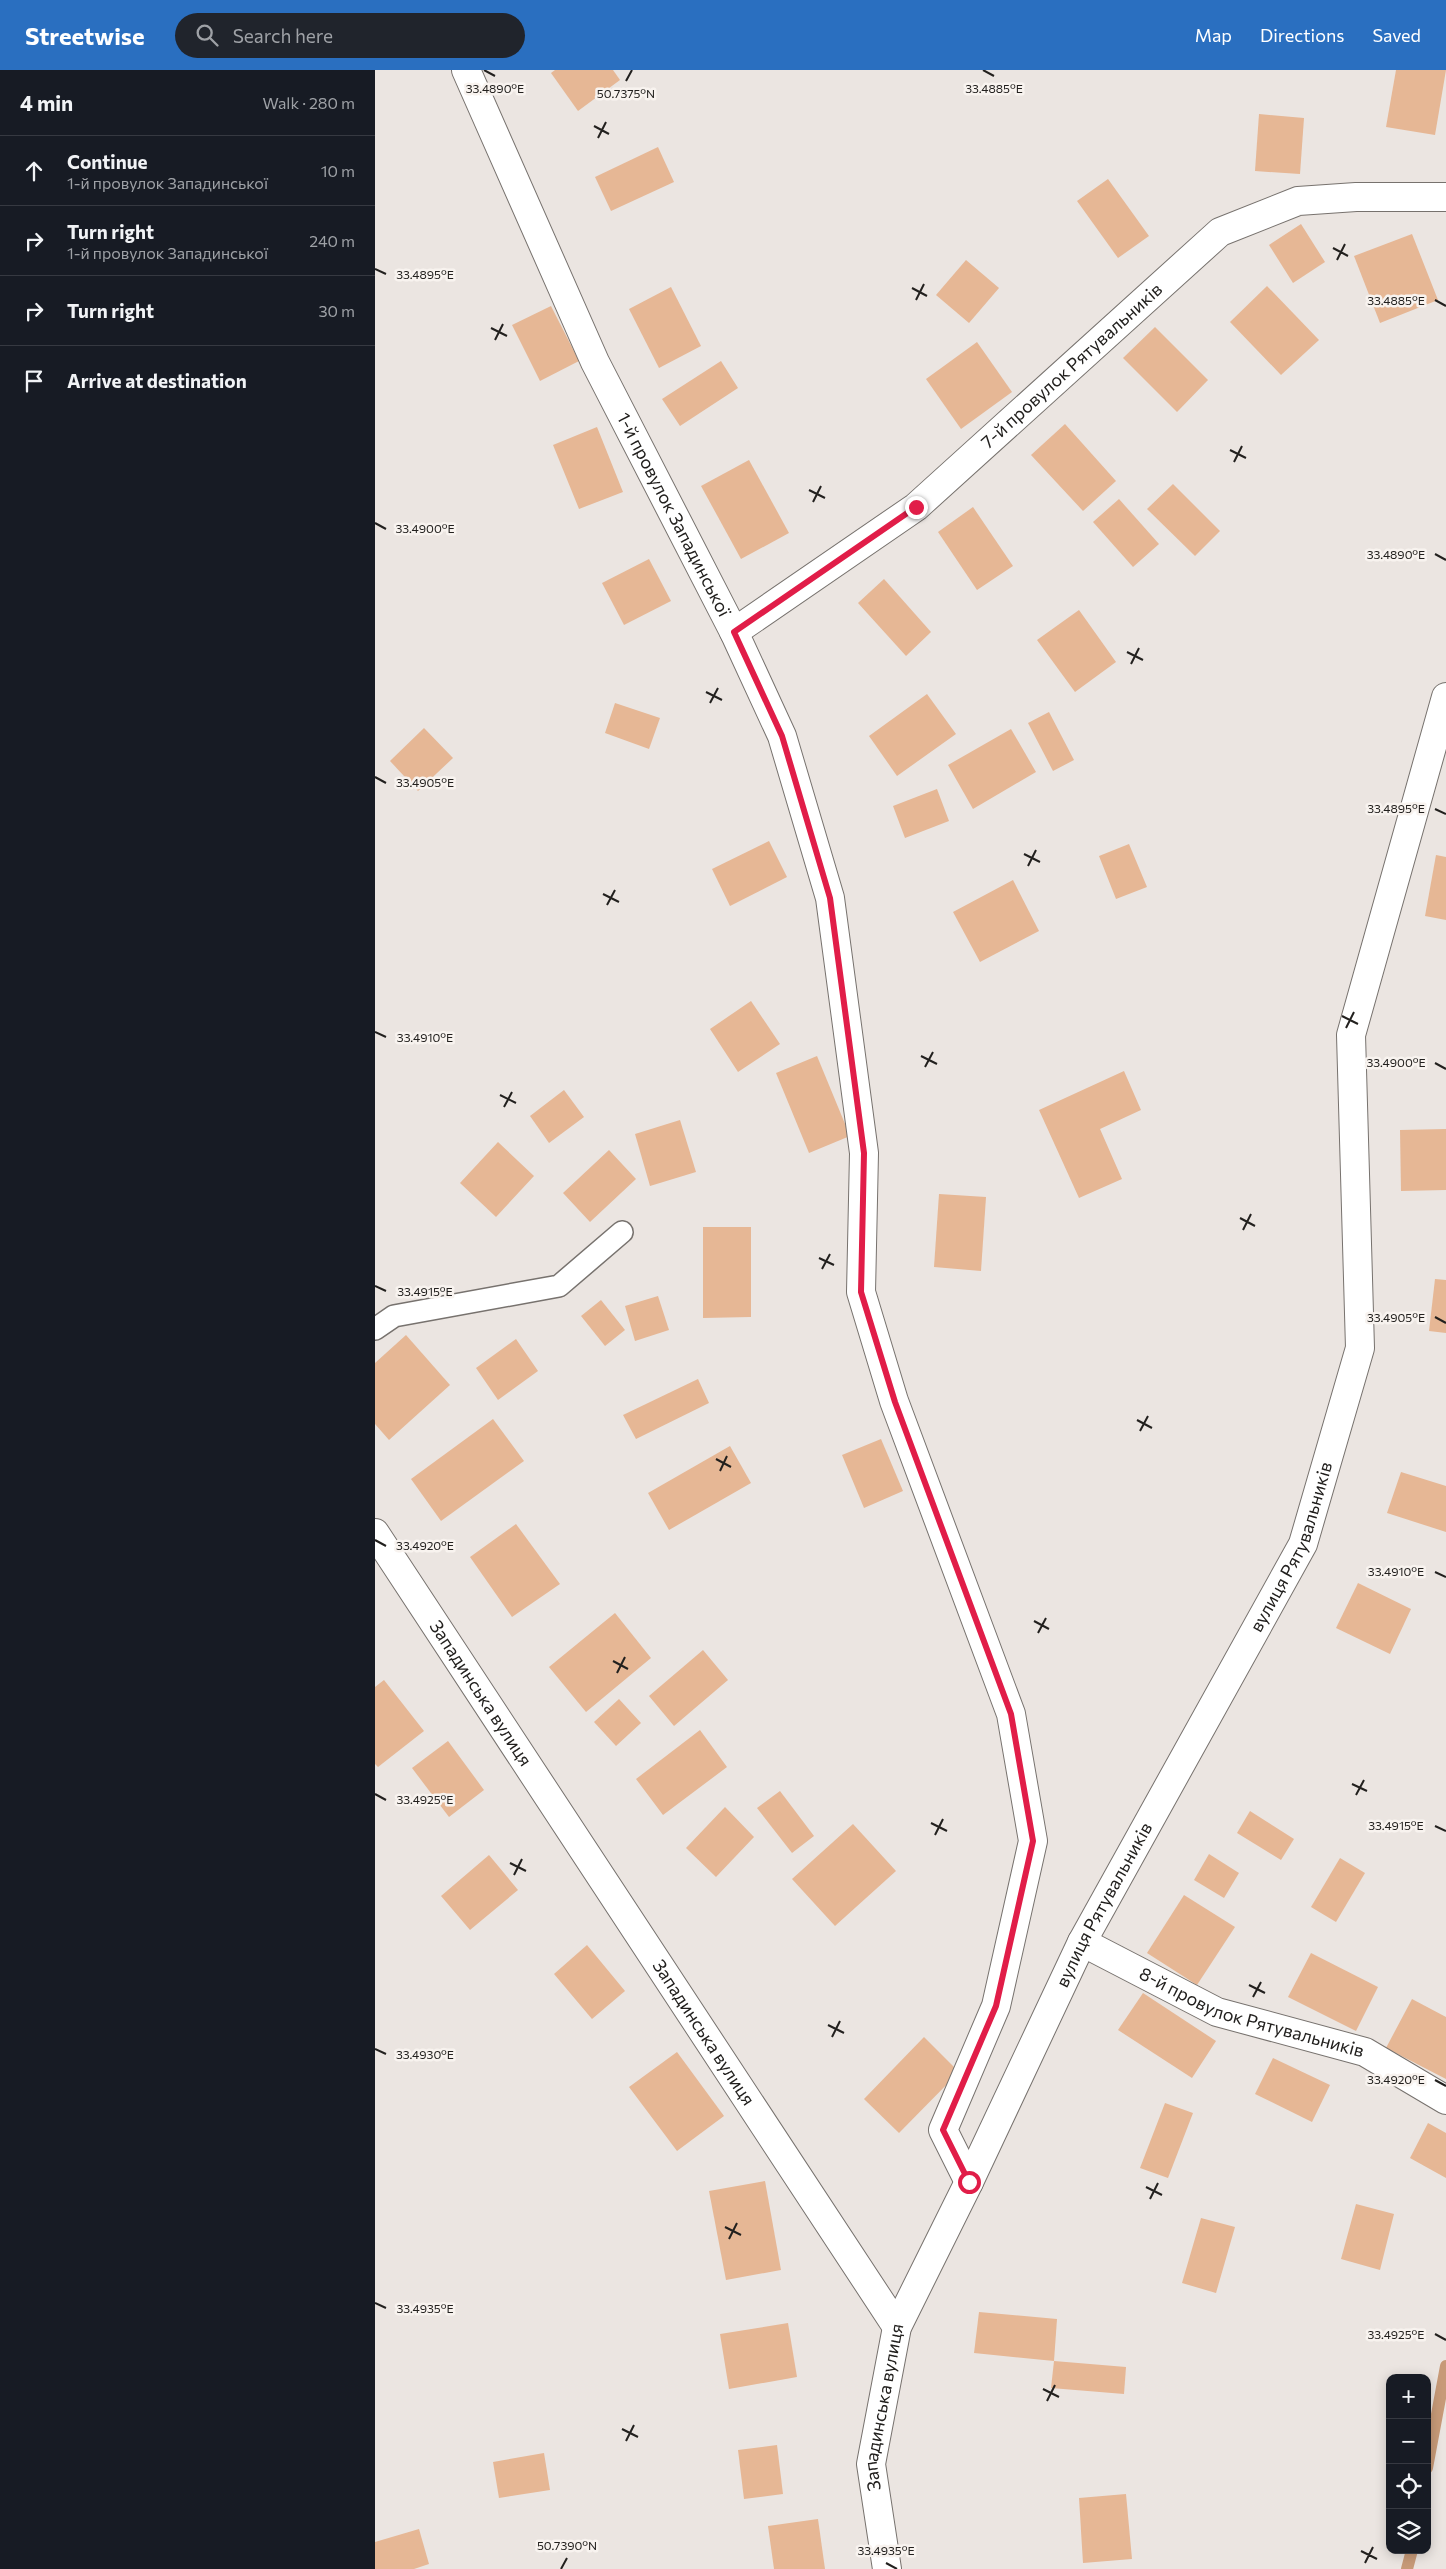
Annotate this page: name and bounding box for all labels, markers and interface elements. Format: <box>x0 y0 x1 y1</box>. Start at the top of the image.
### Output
search box <box>175 13 525 58</box>
text: Streetwise <box>25 21 145 50</box>
icon: search <box>193 21 221 49</box>
text: Search here <box>233 24 333 47</box>
text: Map <box>1195 24 1232 46</box>
text: Directions <box>1260 24 1344 46</box>
text: Saved <box>1372 24 1421 46</box>
text: 33.4890°E <box>466 81 524 95</box>
text: 33.4885°E <box>965 81 1023 95</box>
text: 50.7375°N <box>597 86 655 100</box>
text: 4 min <box>20 90 73 115</box>
text: Walk · 280 m <box>263 93 355 112</box>
text: Continue <box>67 150 147 173</box>
icon: ahead <box>20 157 48 185</box>
text: 10 m <box>321 161 355 180</box>
text: 1-й провулок Западинської <box>67 173 268 192</box>
text: Turn right <box>67 220 154 243</box>
icon: right <box>20 227 48 255</box>
text: 240 m <box>309 231 355 250</box>
text: 1-й провулок Западинської <box>67 243 268 262</box>
text: 33.4895°E <box>396 267 454 281</box>
street label: 7-й провулок Рятувальників <box>976 278 1166 453</box>
text: 33.4885°E <box>1367 293 1425 307</box>
icon: right <box>20 297 48 325</box>
text: Turn right <box>67 299 154 322</box>
text: 30 m <box>318 301 355 320</box>
icon: arrive <box>20 367 48 395</box>
text: Arrive at destination <box>67 369 247 392</box>
street label: 1-й провулок Западинської <box>613 409 736 620</box>
route end <box>905 496 928 519</box>
text: 33.4900°E <box>396 521 455 535</box>
text: 33.4890°E <box>1367 547 1425 561</box>
text: 33.4905°E <box>396 775 454 789</box>
text: 33.4895°E <box>1367 801 1425 815</box>
text: 33.4910°E <box>397 1030 453 1044</box>
text: 33.4900°E <box>1367 1055 1426 1069</box>
text: 33.4915°E <box>397 1284 453 1298</box>
text: 33.4905°E <box>1367 1310 1425 1324</box>
street label: вулиця Рятувальників <box>1244 1459 1336 1635</box>
text: 33.4920°E <box>396 1538 454 1552</box>
text: 33.4910°E <box>1368 1564 1424 1578</box>
street label: Западинська вулиця <box>425 1616 537 1770</box>
text: 33.4925°E <box>397 1792 453 1806</box>
street label: вулиця Рятувальників <box>1050 1818 1156 1990</box>
text: 33.4915°E <box>1368 1818 1424 1832</box>
street label: Западинська вулиця <box>648 1955 760 2109</box>
street label: 8-й провулок Рятувальників <box>1136 1962 1367 2061</box>
text: 33.4930°E <box>396 2047 454 2061</box>
text: 33.4920°E <box>1367 2072 1425 2086</box>
route start <box>958 2171 981 2194</box>
text: 33.4935°E <box>396 2301 454 2315</box>
street label: Западинська вулиця <box>859 2322 907 2493</box>
text: 33.4925°E <box>1368 2327 1424 2341</box>
map controls <box>1386 2374 1431 2554</box>
button: + <box>1386 2374 1431 2419</box>
button: − <box>1386 2419 1431 2464</box>
button: locate <box>1386 2464 1431 2509</box>
button: layers <box>1386 2509 1431 2554</box>
text: 50.7390°N <box>537 2538 597 2552</box>
text: 33.4935°E <box>857 2543 915 2557</box>

